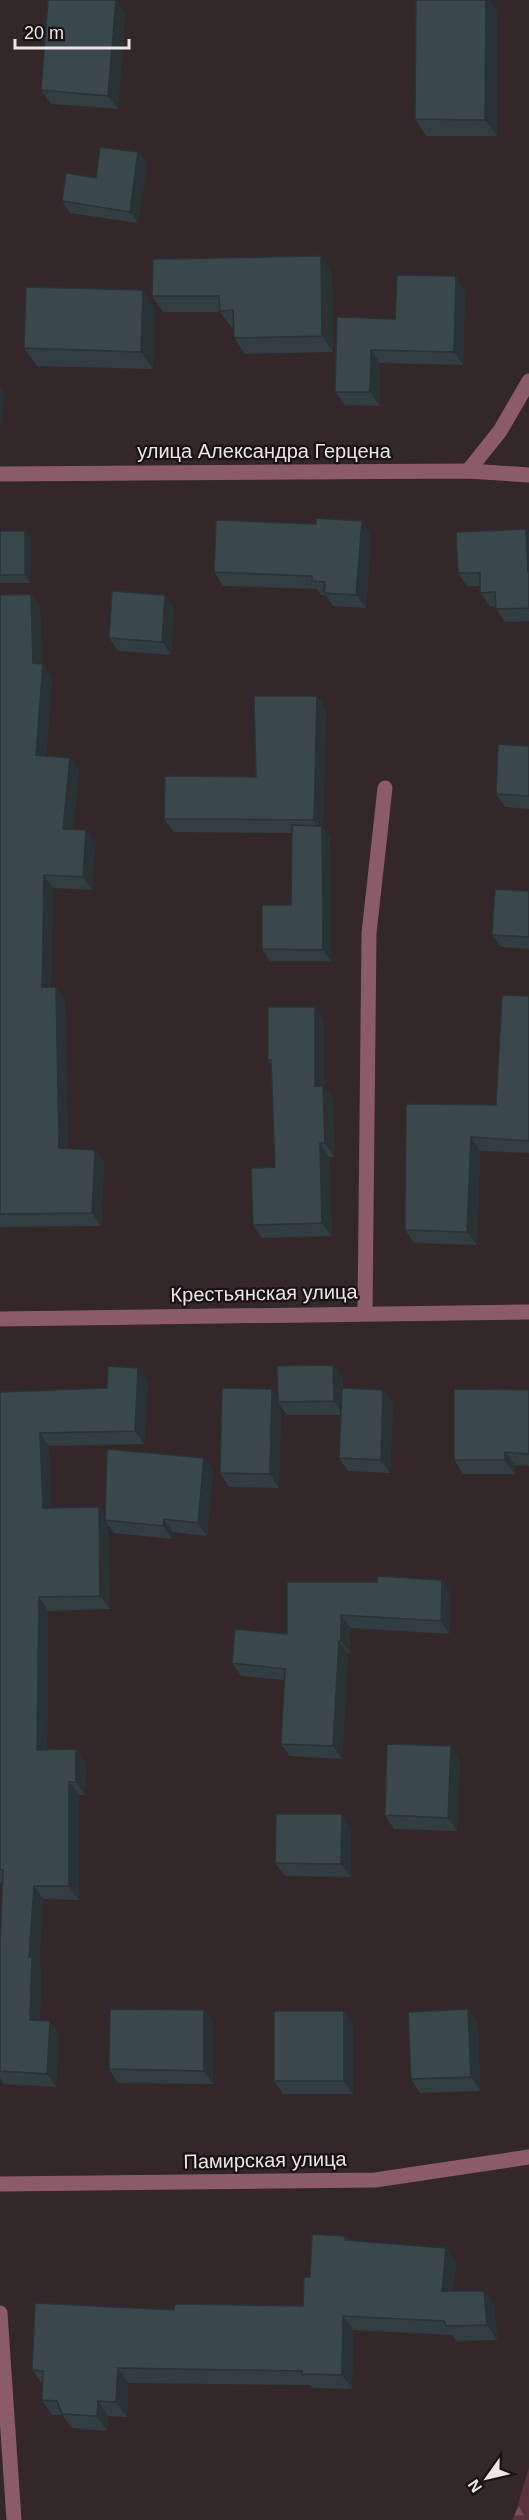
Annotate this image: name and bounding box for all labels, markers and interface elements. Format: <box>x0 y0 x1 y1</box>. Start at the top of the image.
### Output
scale bar <box>15 12 129 50</box>
text: 20 m <box>24 23 64 43</box>
street label: улица Александра Герцена <box>137 440 392 462</box>
street label: Крестьянская улица <box>170 1280 359 1306</box>
street label: Памирская улица <box>183 2148 348 2172</box>
north arrow <box>457 2448 517 2508</box>
text: N <box>465 2477 485 2496</box>

